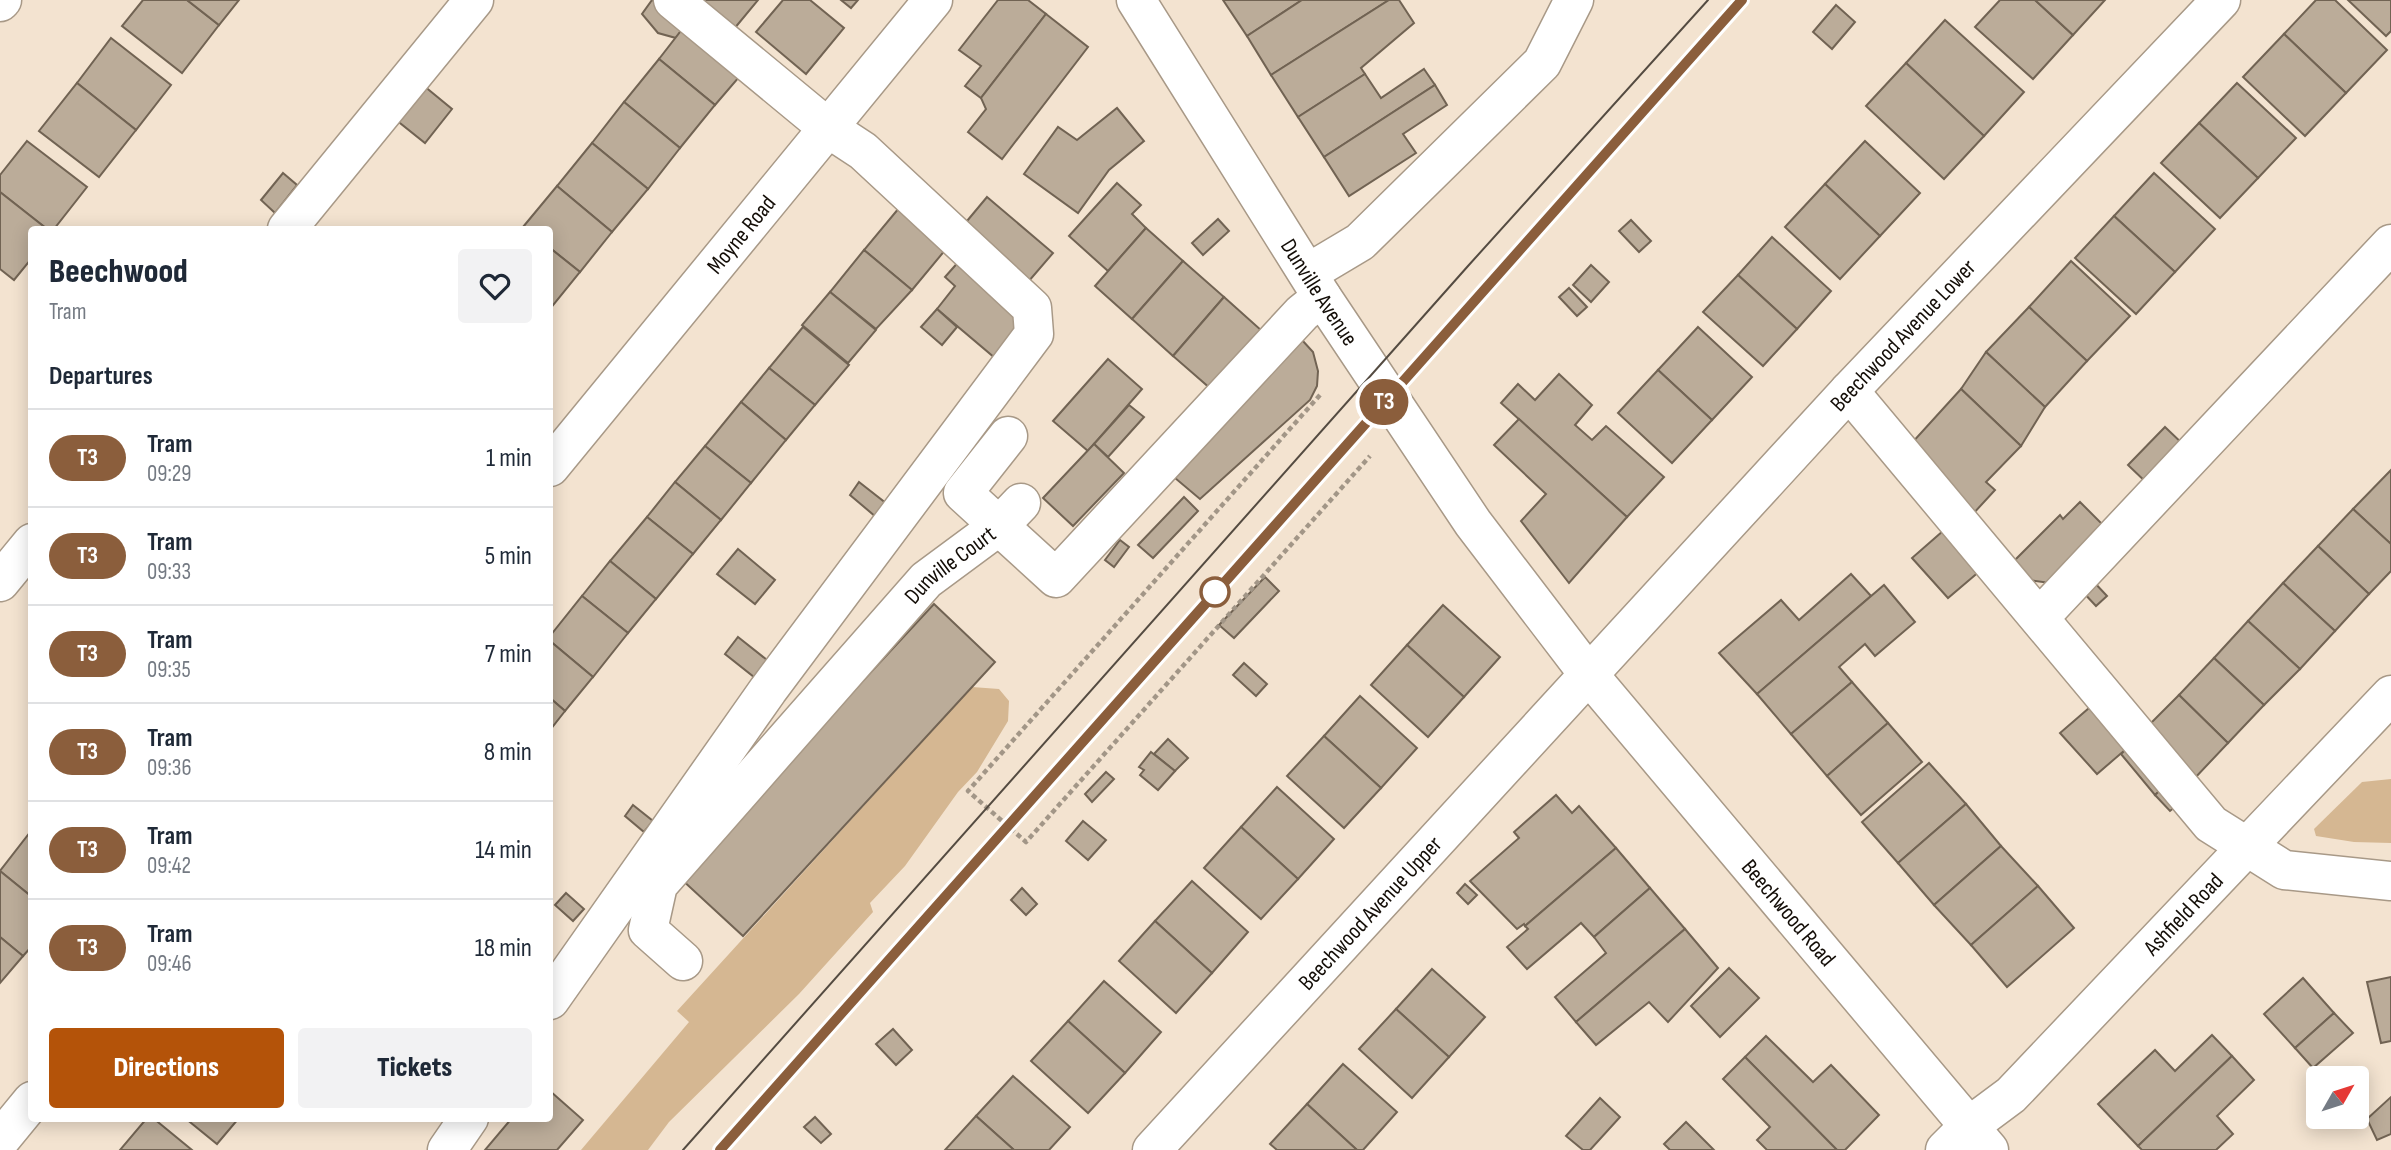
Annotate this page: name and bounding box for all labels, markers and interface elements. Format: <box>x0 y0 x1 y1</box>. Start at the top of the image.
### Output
street label: Moyne Road <box>701 190 782 280</box>
street label: Dunville Avenue <box>1274 234 1364 351</box>
button: heart <box>458 249 532 323</box>
text: Beechwood <box>49 252 188 292</box>
street label: Beechwood Avenue Lower <box>1824 253 1982 417</box>
text: Tram <box>49 298 87 326</box>
text: Departures <box>49 361 153 392</box>
line badge: T3 <box>1352 379 1416 425</box>
text: T3 <box>1373 387 1395 416</box>
text: Tram <box>147 429 192 460</box>
text: T3 <box>77 443 98 472</box>
text: 1 min <box>486 443 532 474</box>
text: 09:29 <box>147 460 191 488</box>
street label: Dunville Court <box>899 520 1002 610</box>
text: Tram <box>147 527 192 558</box>
text: T3 <box>77 541 98 570</box>
text: 5 min <box>485 541 532 572</box>
text: 09:33 <box>147 558 191 586</box>
unlabelled marker <box>1200 577 1230 607</box>
text: Tram <box>147 625 192 656</box>
text: T3 <box>77 639 98 668</box>
text: 7 min <box>485 639 532 670</box>
text: 09:35 <box>147 656 191 684</box>
text: Tram <box>147 723 192 754</box>
text: T3 <box>77 737 98 766</box>
text: 8 min <box>484 737 532 768</box>
text: 09:36 <box>147 754 191 782</box>
text: Tram <box>147 821 192 852</box>
street label: Beechwood Avenue Upper <box>1293 830 1448 996</box>
text: T3 <box>77 835 98 864</box>
text: 14 min <box>475 835 532 866</box>
text: 09:42 <box>147 852 191 880</box>
street label: Beechwood Road <box>1735 854 1841 972</box>
street label: Ashfield Road <box>2137 867 2230 962</box>
text: Tram <box>147 919 192 950</box>
text: T3 <box>77 933 98 962</box>
text: 18 min <box>475 933 532 964</box>
text: 09:46 <box>147 950 191 978</box>
button: Directions <box>49 1028 284 1108</box>
button: Tickets <box>298 1028 532 1108</box>
north arrow <box>2306 1066 2370 1129</box>
map controls <box>2306 1066 2369 1129</box>

